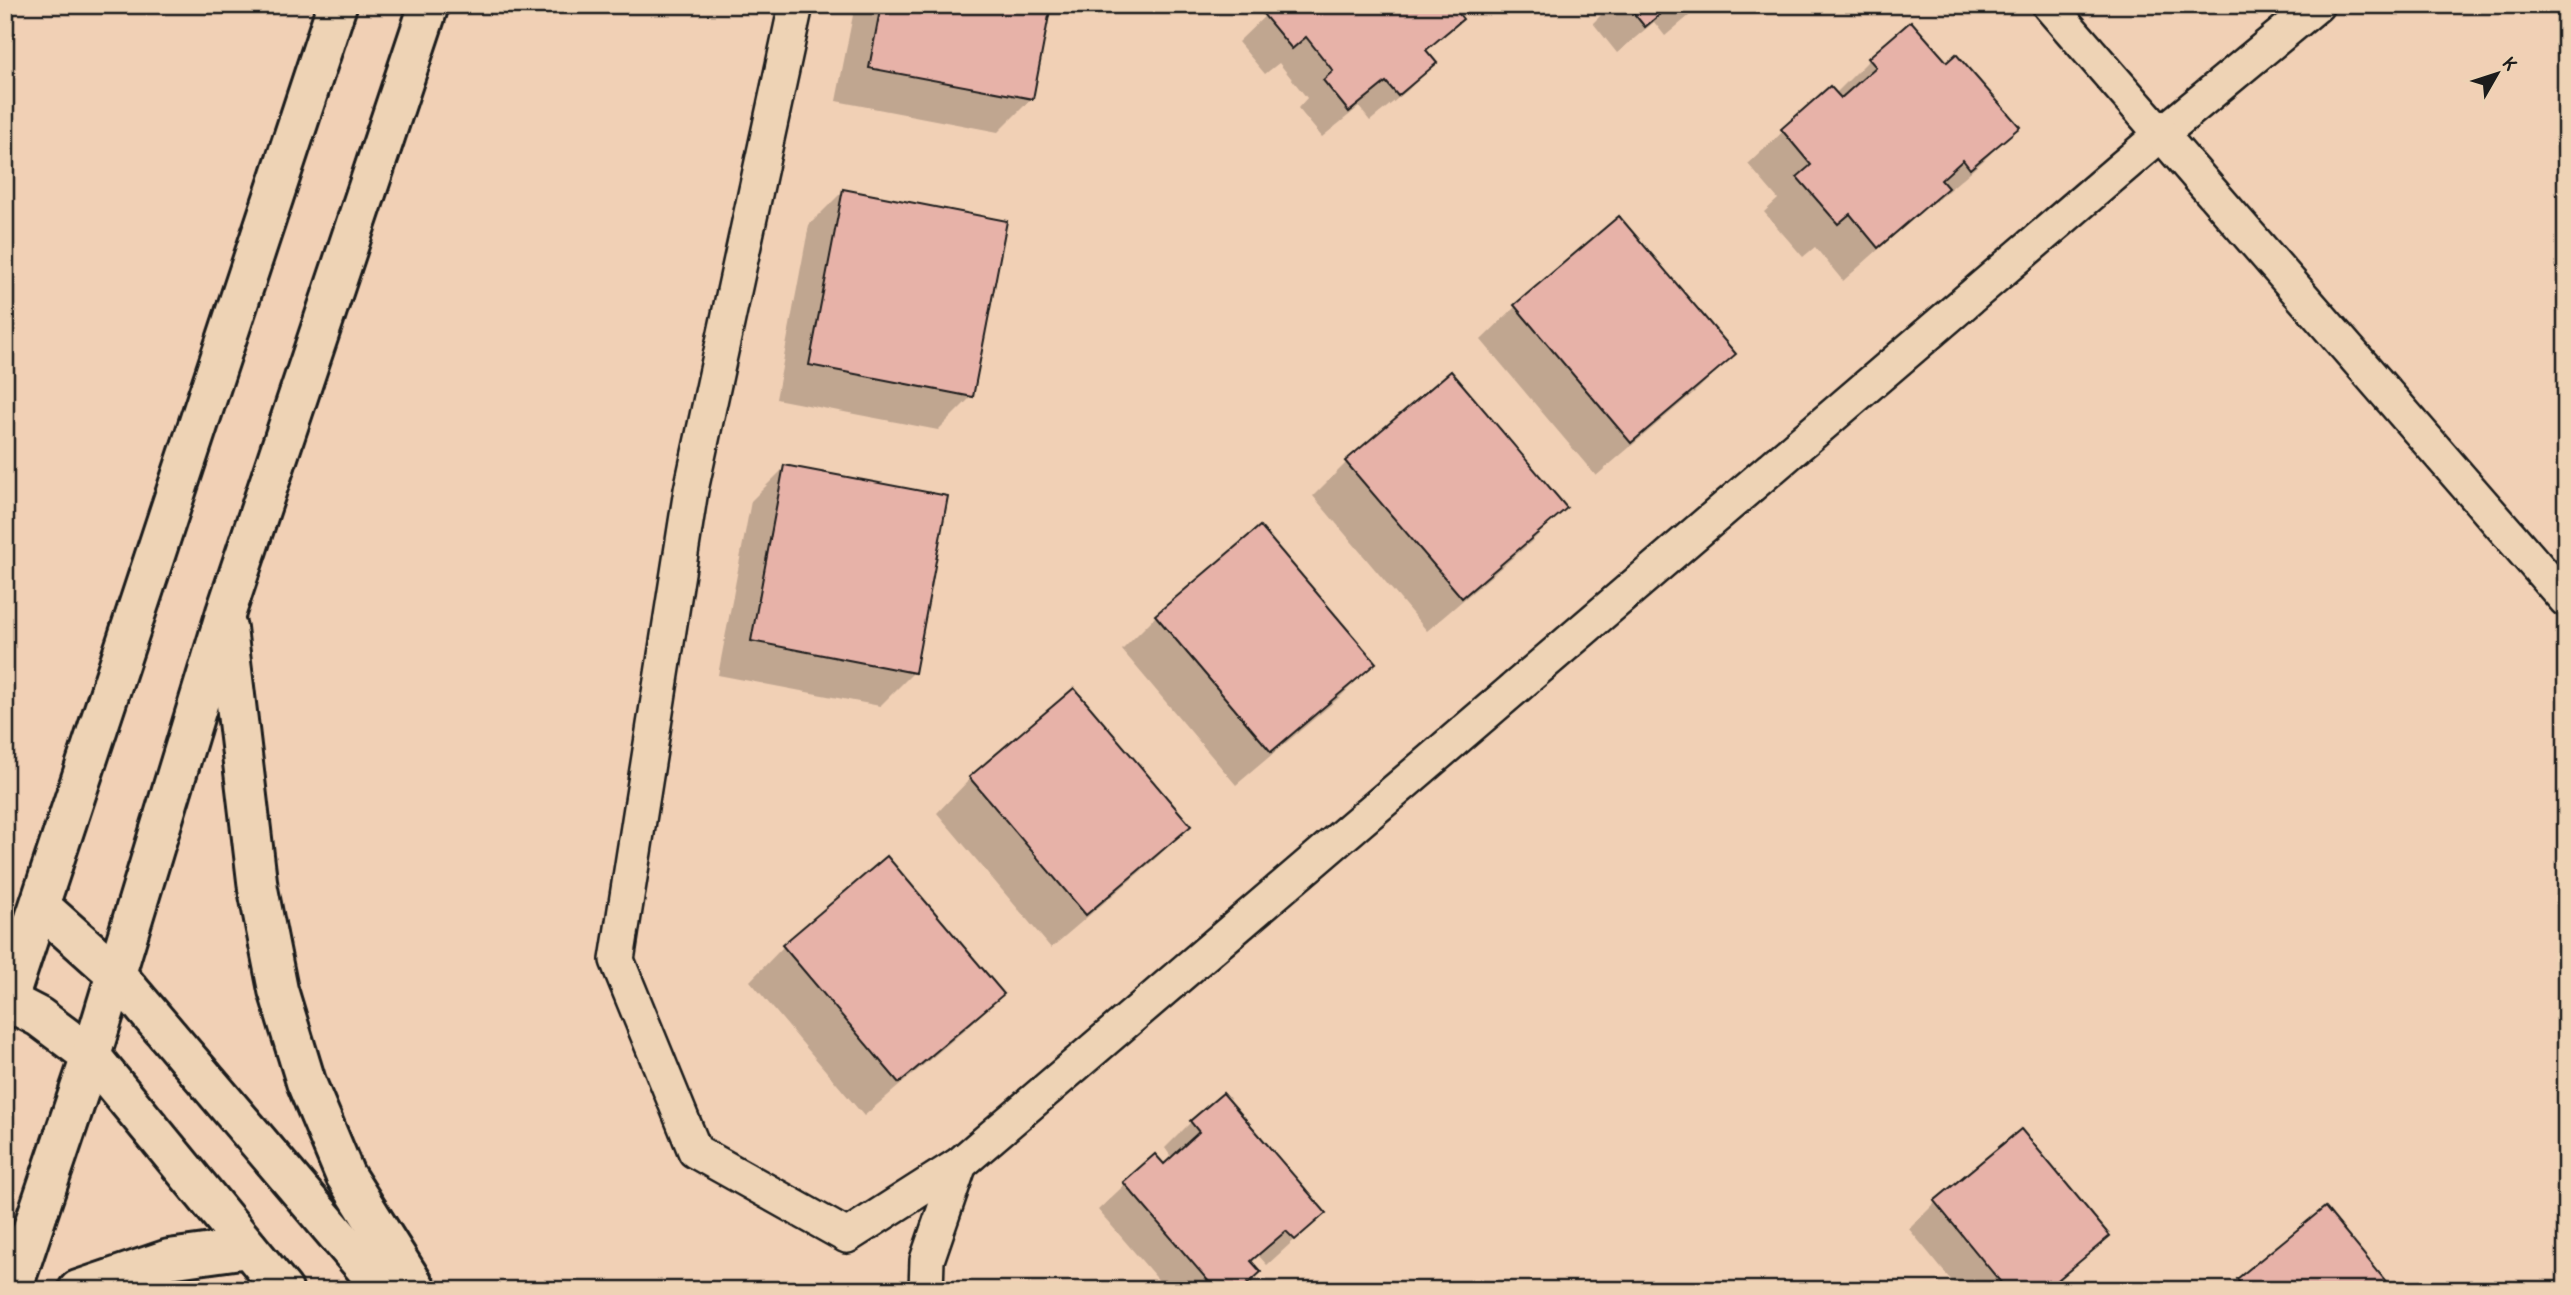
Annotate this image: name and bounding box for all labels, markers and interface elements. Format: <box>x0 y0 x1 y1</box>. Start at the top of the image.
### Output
north arrow <box>2462 38 2532 108</box>
text: K <box>2497 51 2523 75</box>

